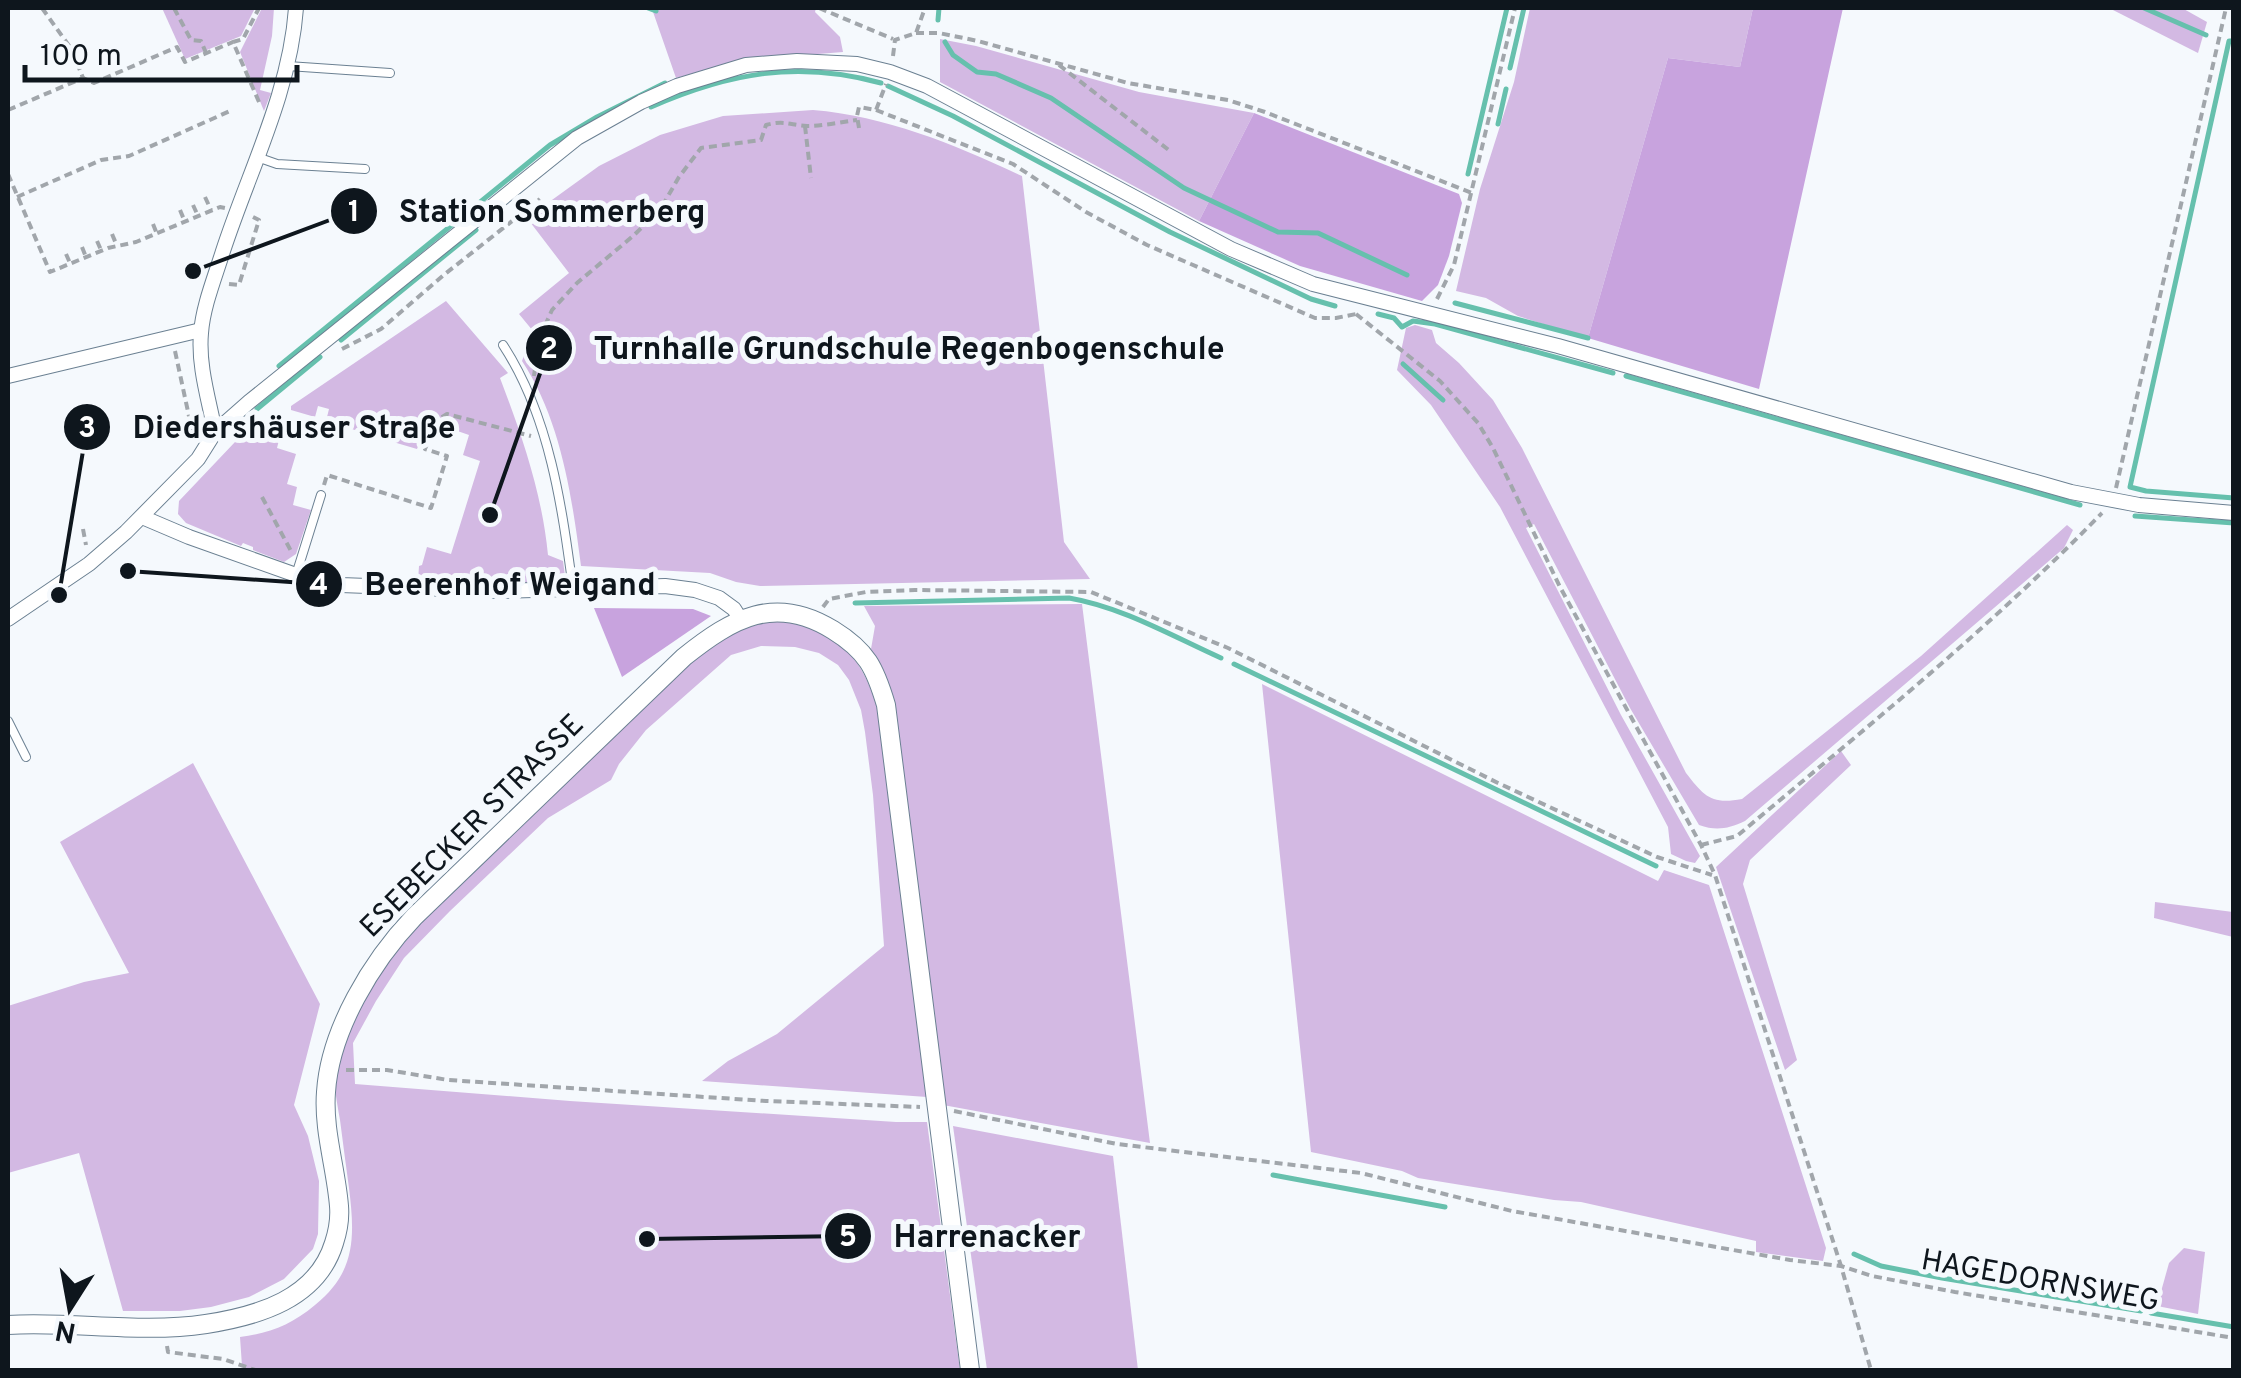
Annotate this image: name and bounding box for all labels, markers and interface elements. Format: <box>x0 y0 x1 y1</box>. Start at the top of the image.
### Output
scale bar <box>25 20 298 82</box>
text: 100 m <box>40 39 122 76</box>
callout: Station Sommerberg <box>329 180 725 242</box>
text: Station Sommerberg <box>399 194 705 234</box>
text: 1 <box>348 195 360 232</box>
callout: Turnhalle Grundschule Regenbogenschule <box>524 317 1245 379</box>
text: Turnhalle Grundschule Regenbogenschule <box>593 331 1225 371</box>
text: 2 <box>540 332 558 369</box>
callout: Diedershäuser Straße <box>62 396 475 458</box>
text: Diedershäuser Straße <box>132 410 456 450</box>
text: 3 <box>78 411 96 448</box>
callout: Beerenhof Weigand <box>294 553 676 615</box>
text: Beerenhof Weigand <box>364 567 656 607</box>
text: 4 <box>309 568 329 605</box>
street label: ESEBECKER STRASSE <box>353 707 593 947</box>
callout: Harrenacker <box>823 1205 1100 1267</box>
text: Harrenacker <box>893 1219 1081 1259</box>
text: 5 <box>839 1220 857 1257</box>
street label: HAGEDORNSWEG <box>1918 1243 2162 1321</box>
north arrow <box>20 1258 120 1358</box>
text: N <box>52 1310 79 1349</box>

